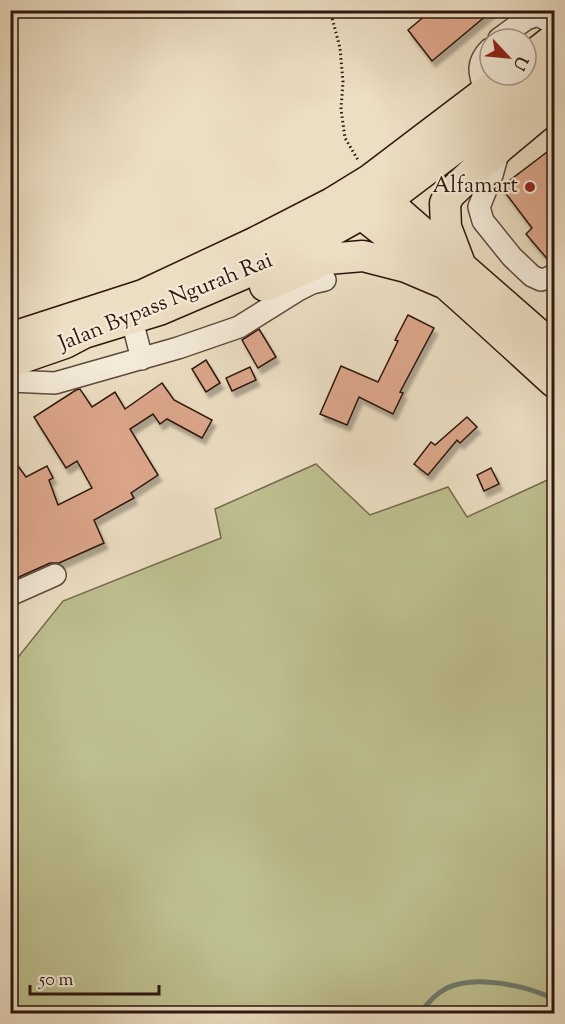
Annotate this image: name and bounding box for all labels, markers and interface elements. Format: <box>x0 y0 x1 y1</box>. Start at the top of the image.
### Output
north arrow <box>478 27 538 87</box>
text: U <box>506 52 532 74</box>
place label: Alfamart <box>432 171 518 203</box>
marker: Alfamart <box>523 180 537 194</box>
street label: Jalan Bypass Ngurah Rai <box>53 245 278 361</box>
scale bar <box>30 958 159 996</box>
text: 50 m <box>38 968 74 994</box>

